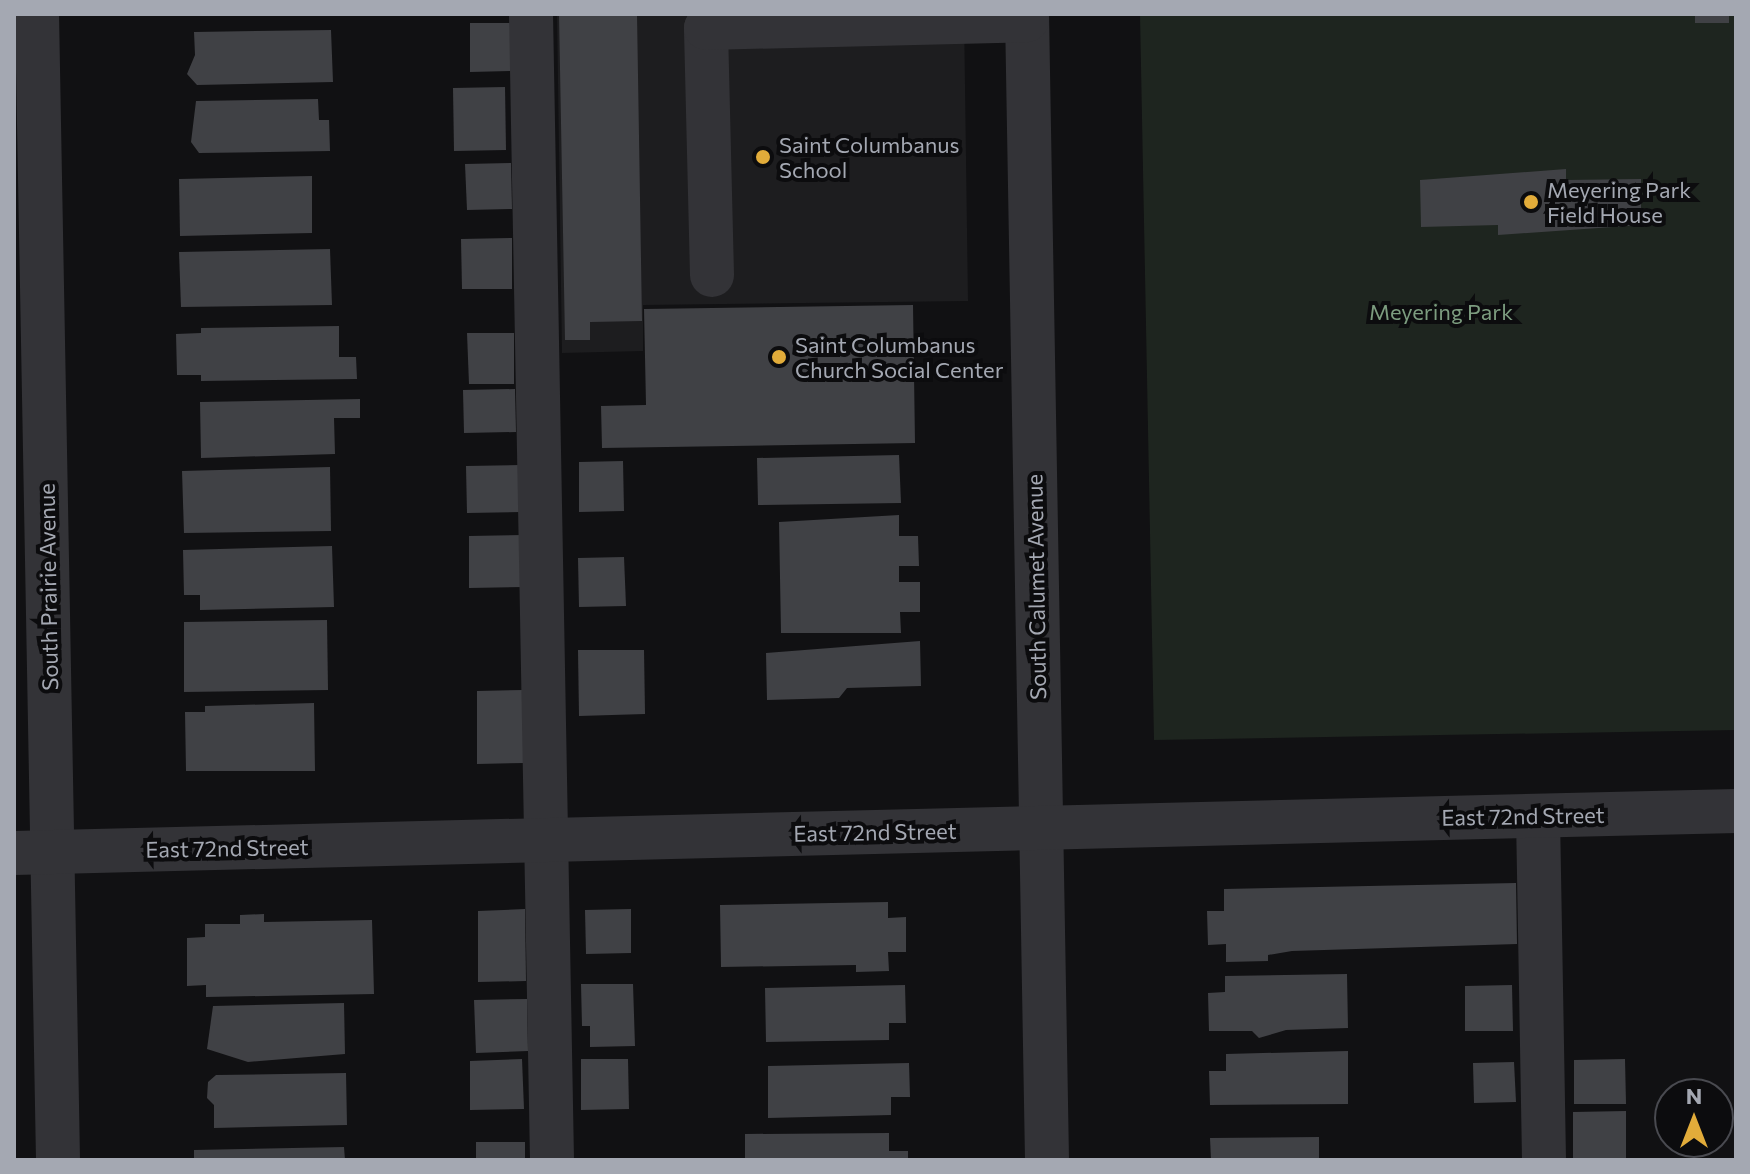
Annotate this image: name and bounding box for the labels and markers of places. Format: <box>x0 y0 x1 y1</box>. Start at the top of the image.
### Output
place label: Saint Columbanus School <box>779 131 960 182</box>
marker: Saint Columbanus School <box>754 148 772 166</box>
place label: Meyering Park Field House <box>1547 176 1691 228</box>
marker: Meyering Park Field House <box>1522 193 1540 211</box>
place label: Saint Columbanus Church Social Center <box>795 331 1003 382</box>
marker: Saint Columbanus Church Social Center <box>770 348 788 366</box>

